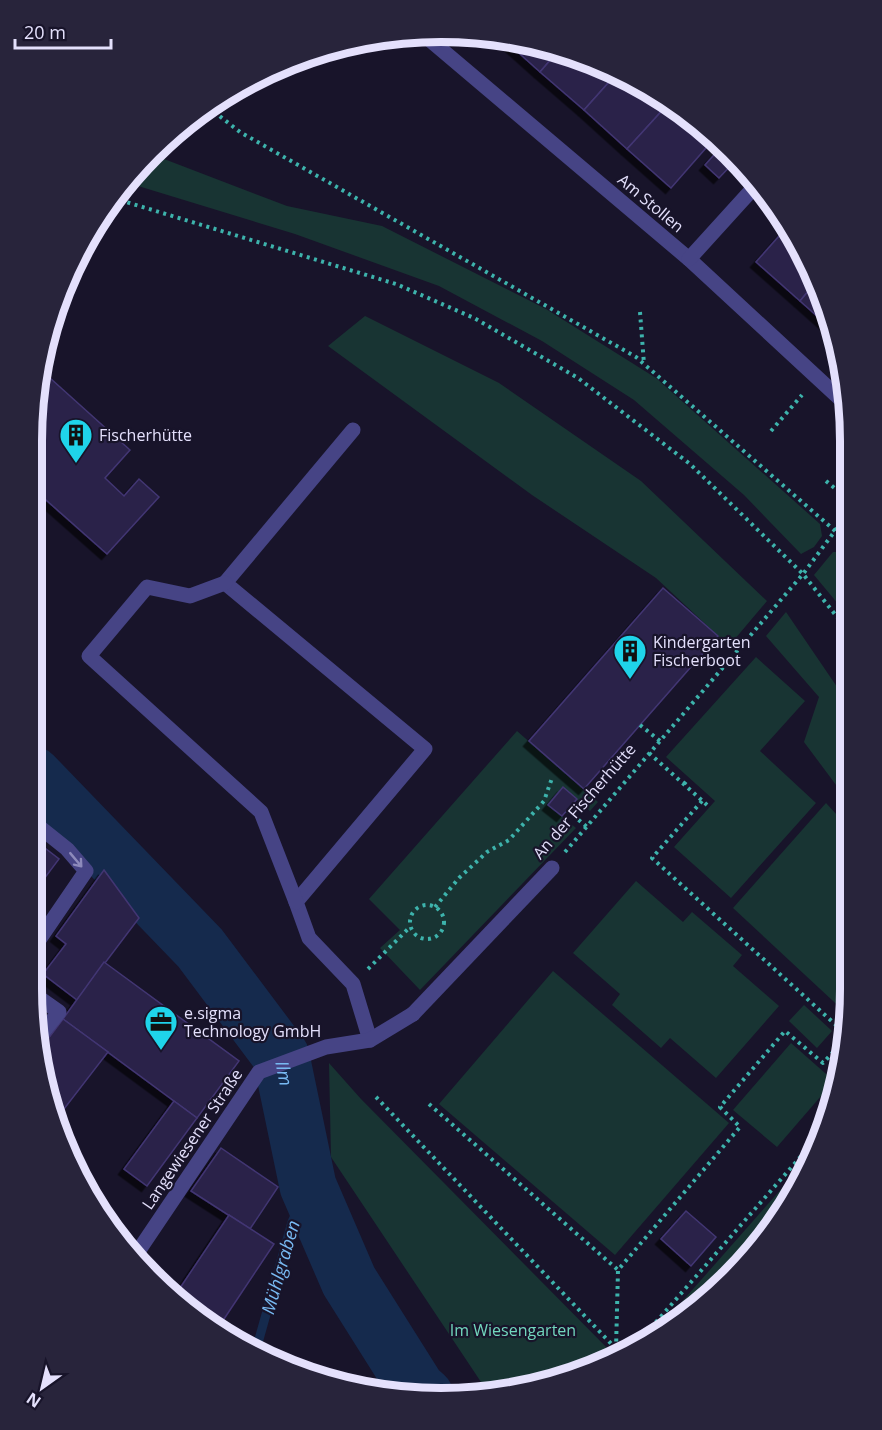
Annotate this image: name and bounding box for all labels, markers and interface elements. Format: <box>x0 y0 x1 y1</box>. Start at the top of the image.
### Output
scale bar <box>15 12 111 50</box>
text: 20 m <box>24 20 66 44</box>
street label: Am Stollen <box>613 169 689 237</box>
building icon: Fischerhütte <box>58 417 94 464</box>
place label: Fischerhütte <box>99 424 192 446</box>
place label: Kindergarten Fischerboot <box>653 631 751 671</box>
building icon: Kindergarten Fischerboot <box>612 633 648 680</box>
street label: An der Fischerhütte <box>528 738 640 863</box>
one-way arrow <box>69 851 82 867</box>
place label: e.sigma Technology GmbH <box>184 1002 321 1042</box>
office icon: e.sigma Technology GmbH <box>143 1004 179 1051</box>
water label: Ilm <box>270 1058 299 1088</box>
street label: Langewiesener Straße <box>137 1064 247 1214</box>
water label: Mühlgraben <box>255 1217 305 1317</box>
park label: Im Wiesengarten <box>450 1319 576 1341</box>
north arrow <box>12 1358 72 1418</box>
text: N <box>22 1388 45 1413</box>

